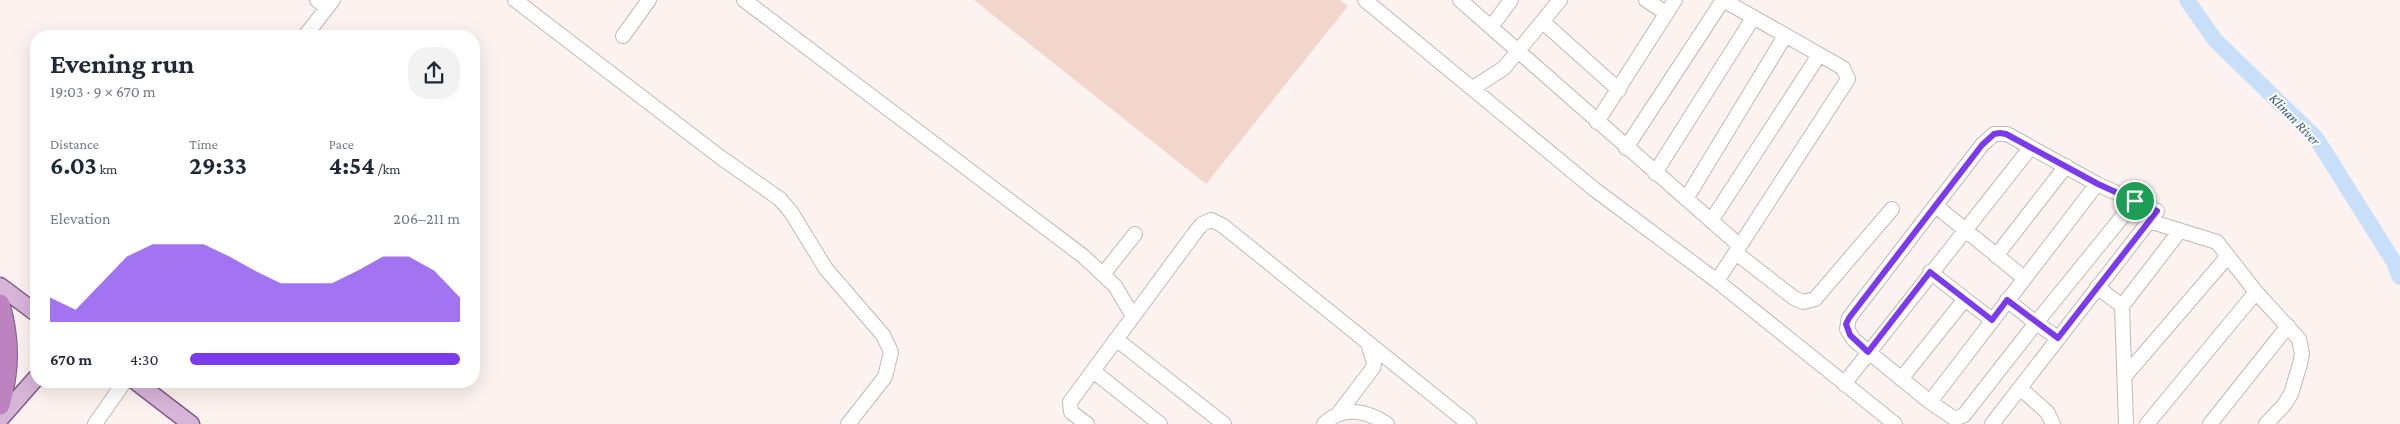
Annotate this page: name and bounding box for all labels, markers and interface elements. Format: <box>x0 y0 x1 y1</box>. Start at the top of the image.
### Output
button: share <box>408 47 460 99</box>
text: Evening run <box>50 48 194 79</box>
text: 19:03 · 9 × 670 m <box>50 83 156 100</box>
water label: Klinan River <box>2266 90 2324 149</box>
text: Distance <box>50 136 99 152</box>
text: Time <box>189 136 218 152</box>
text: Pace <box>329 136 354 152</box>
text: 6.03 <box>50 152 97 179</box>
text: 29:33 <box>189 152 247 179</box>
text: 4:54 <box>329 152 375 179</box>
text: km <box>97 161 117 177</box>
text: /km <box>375 161 400 177</box>
pin <box>2114 180 2156 222</box>
icon: arrive <box>2121 187 2149 215</box>
text: Elevation <box>50 210 111 227</box>
text: 206–211 m <box>393 210 460 227</box>
text: 670 m <box>50 351 92 368</box>
text: 4:30 <box>130 351 158 368</box>

